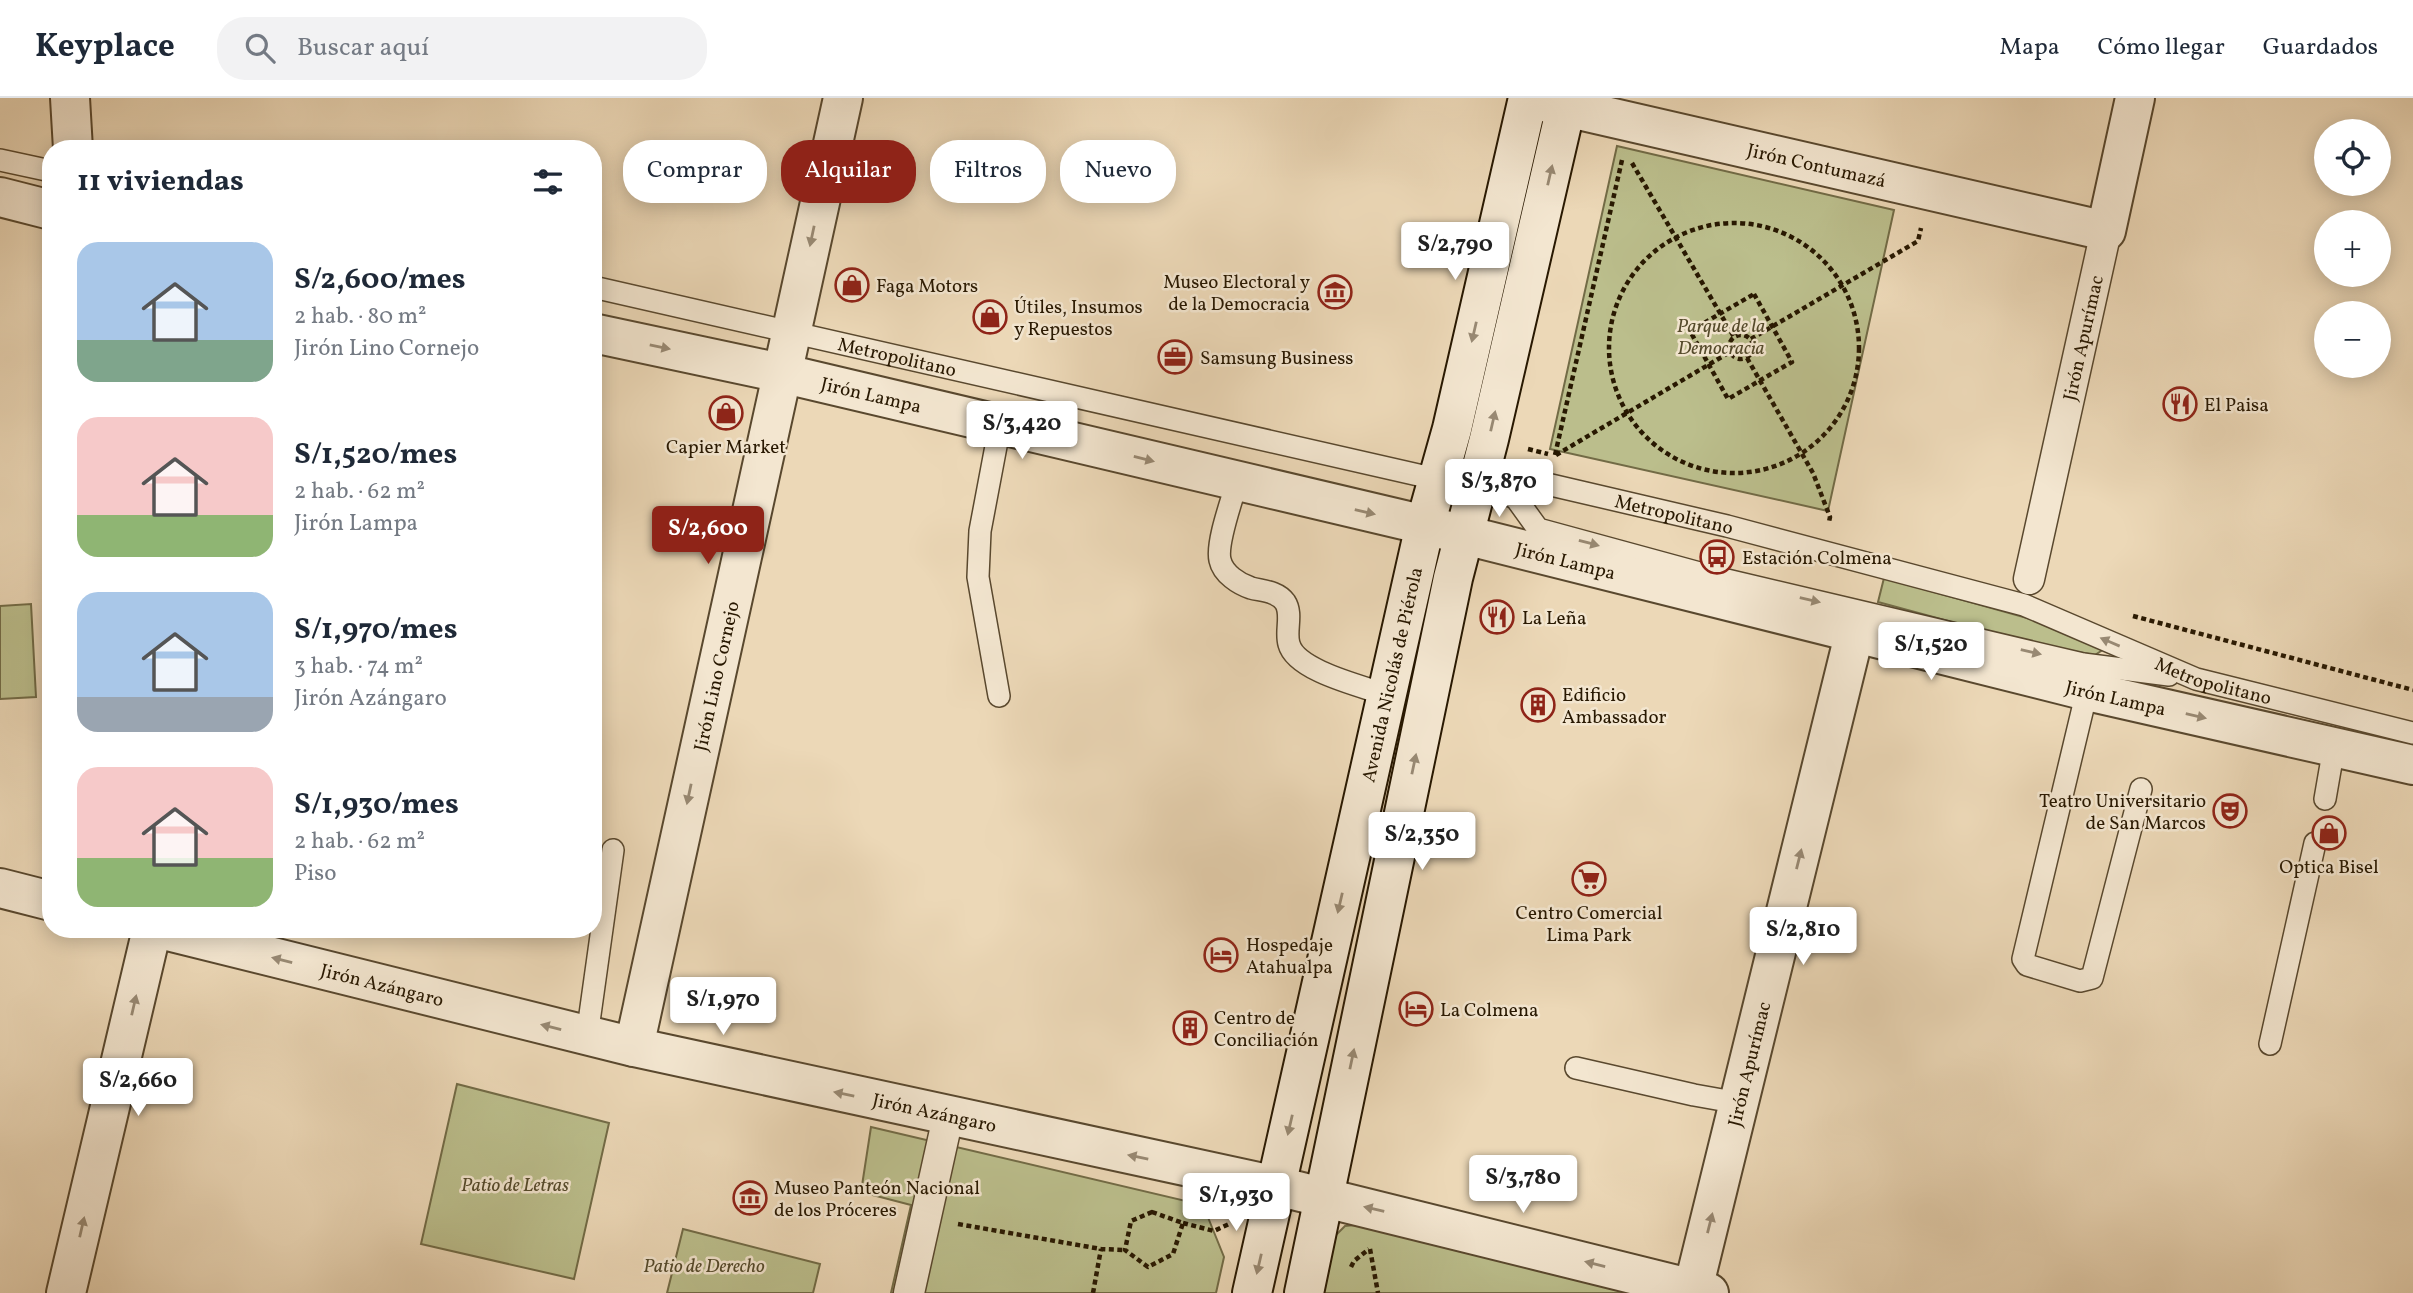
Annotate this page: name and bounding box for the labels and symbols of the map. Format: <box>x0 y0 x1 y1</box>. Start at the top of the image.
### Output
street label: Jirón Contumazá <box>1744 138 1888 195</box>
one-way arrow <box>1545 164 1556 186</box>
pin: S/2,790 <box>1390 222 1520 282</box>
one-way arrow <box>807 225 818 247</box>
shop icon: Faga Motors <box>833 266 871 304</box>
place label: Museo Electoral y de la Democracia <box>1163 270 1310 318</box>
museum icon: Museo Electoral y de la Democracia <box>1316 273 1354 311</box>
street label: Jirón Apurímac <box>2058 273 2111 404</box>
place label: Faga Motors <box>876 274 978 300</box>
place label: Útiles, Insumos y Repuestos <box>1014 295 1143 343</box>
shop icon: Útiles, Insumos y Repuestos <box>971 298 1009 336</box>
park label: Parque de la Democracia <box>1677 314 1765 362</box>
one-way arrow <box>1468 321 1479 343</box>
street label: Metropolitano <box>835 332 959 384</box>
office icon: Samsung Business <box>1156 338 1194 376</box>
one-way arrow <box>649 341 671 352</box>
place label: Samsung Business <box>1200 346 1353 372</box>
street label: Jirón Lampa <box>818 372 924 421</box>
restaurant icon: El Paisa <box>2161 385 2199 423</box>
place label: El Paisa <box>2204 393 2269 419</box>
shop icon: Capier Market <box>707 394 745 432</box>
pin: S/3,420 <box>957 402 1087 461</box>
one-way arrow <box>1488 410 1499 432</box>
place label: Capier Market <box>666 435 786 461</box>
one-way arrow <box>1133 454 1155 465</box>
pin: S/3,870 <box>1434 460 1564 519</box>
street label: Metropolitano <box>1612 489 1736 542</box>
pin: S/2,600 <box>643 506 773 566</box>
one-way arrow <box>1355 507 1377 518</box>
street label: Jirón Lampa <box>1512 537 1618 587</box>
one-way arrow <box>1579 538 1601 549</box>
bus stop icon: Estación Colmena <box>1698 538 1736 576</box>
place label: Estación Colmena <box>1742 546 1892 572</box>
street label: Avenida Nicolás de Piérola <box>1356 565 1430 785</box>
one-way arrow <box>1799 594 1821 605</box>
restaurant icon: La Leña <box>1478 598 1516 636</box>
street label: Jirón Lino Cornejo <box>689 599 747 754</box>
place label: La Leña <box>1522 606 1586 632</box>
pin: S/1,520 <box>1866 622 1996 682</box>
one-way arrow <box>2100 636 2121 647</box>
one-way arrow <box>2020 647 2042 658</box>
street label: Metropolitano <box>2150 652 2274 712</box>
street label: Jirón Lampa <box>2062 675 2168 724</box>
place label: Edificio Ambassador <box>1562 683 1667 731</box>
building icon: Edificio Ambassador <box>1519 686 1557 724</box>
one-way arrow <box>2185 711 2207 722</box>
one-way arrow <box>1408 753 1419 775</box>
one-way arrow <box>684 783 695 805</box>
place label: Teatro Universitario de San Marcos <box>2039 789 2206 837</box>
theatre icon: Teatro Universitario de San Marcos <box>2211 792 2249 830</box>
pin: S/2,350 <box>1357 812 1487 872</box>
shop icon: Optica Bisel <box>2310 814 2348 852</box>
one-way arrow <box>1794 848 1805 870</box>
place label: Optica Bisel <box>2279 855 2379 881</box>
supermarket icon: Centro Comercial Lima Park <box>1570 860 1608 898</box>
one-way arrow <box>1334 892 1345 914</box>
place label: Centro Comercial Lima Park <box>1516 901 1663 949</box>
pin: S/2,810 <box>1738 908 1868 967</box>
place label: Hospedaje Atahualpa <box>1246 933 1333 981</box>
hotel icon: Hospedaje Atahualpa <box>1202 936 1240 974</box>
one-way arrow <box>271 954 293 965</box>
street label: Jirón Azángaro <box>317 958 446 1014</box>
pin: S/1,970 <box>658 978 788 1037</box>
hotel icon: La Colmena <box>1397 990 1435 1028</box>
one-way arrow <box>129 994 140 1016</box>
place label: La Colmena <box>1440 998 1539 1024</box>
street label: Jirón Apurímac <box>1722 999 1778 1130</box>
place label: Centro de Conciliación <box>1214 1006 1319 1054</box>
building icon: Centro de Conciliación <box>1171 1009 1209 1047</box>
one-way arrow <box>539 1021 561 1032</box>
one-way arrow <box>1346 1048 1357 1070</box>
pin: S/2,660 <box>73 1058 203 1118</box>
one-way arrow <box>833 1088 855 1099</box>
street label: Jirón Azángaro <box>870 1088 999 1140</box>
one-way arrow <box>1285 1114 1296 1136</box>
one-way arrow <box>1127 1152 1149 1163</box>
pin: S/3,780 <box>1458 1156 1588 1215</box>
park label: Patio de Letras <box>461 1173 569 1199</box>
pin: S/1,930 <box>1171 1174 1301 1233</box>
place label: Museo Panteón Nacional de los Próceres <box>774 1176 980 1224</box>
museum icon: Museo Panteón Nacional de los Próceres <box>731 1179 769 1217</box>
one-way arrow <box>1363 1203 1385 1214</box>
one-way arrow <box>1705 1212 1716 1234</box>
one-way arrow <box>76 1216 87 1238</box>
one-way arrow <box>1254 1253 1265 1275</box>
park label: Patio de Derecho <box>643 1254 765 1280</box>
one-way arrow <box>1584 1258 1606 1269</box>

